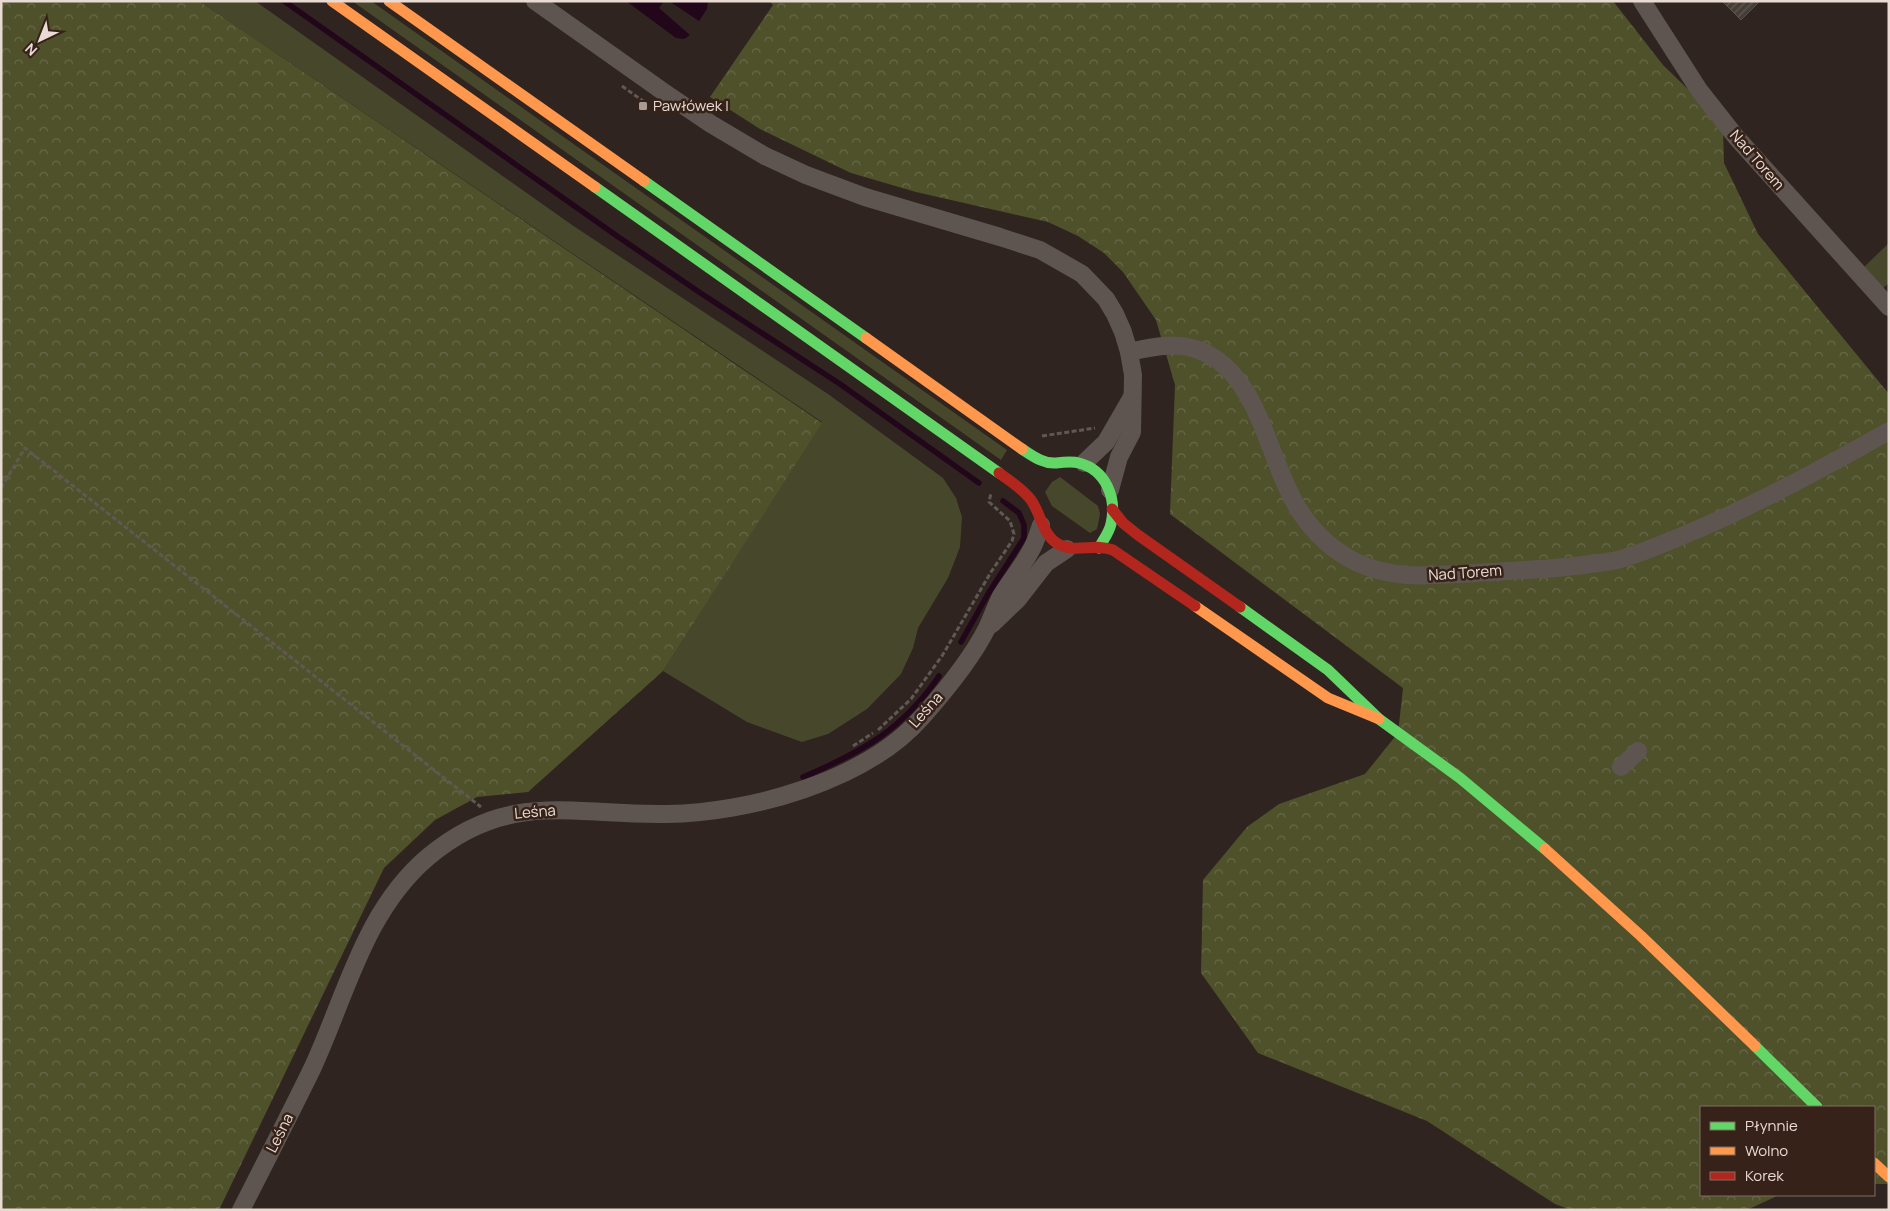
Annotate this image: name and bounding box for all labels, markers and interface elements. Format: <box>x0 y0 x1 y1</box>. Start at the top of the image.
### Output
north arrow <box>15 15 65 65</box>
text: N <box>21 39 41 60</box>
place label: Pawłówek I <box>653 95 729 116</box>
marker: Pawłówek I <box>637 100 649 112</box>
street label: Nad Torem <box>1725 125 1789 194</box>
street label: Nad Torem <box>1428 559 1502 586</box>
street label: Leśna <box>904 687 947 732</box>
street label: Leśna <box>513 799 557 824</box>
legend <box>1700 1106 1875 1196</box>
street label: Leśna <box>261 1109 298 1156</box>
text: Płynnie <box>1745 1115 1798 1136</box>
text: Wolno <box>1745 1140 1788 1161</box>
text: Korek <box>1745 1165 1784 1186</box>

